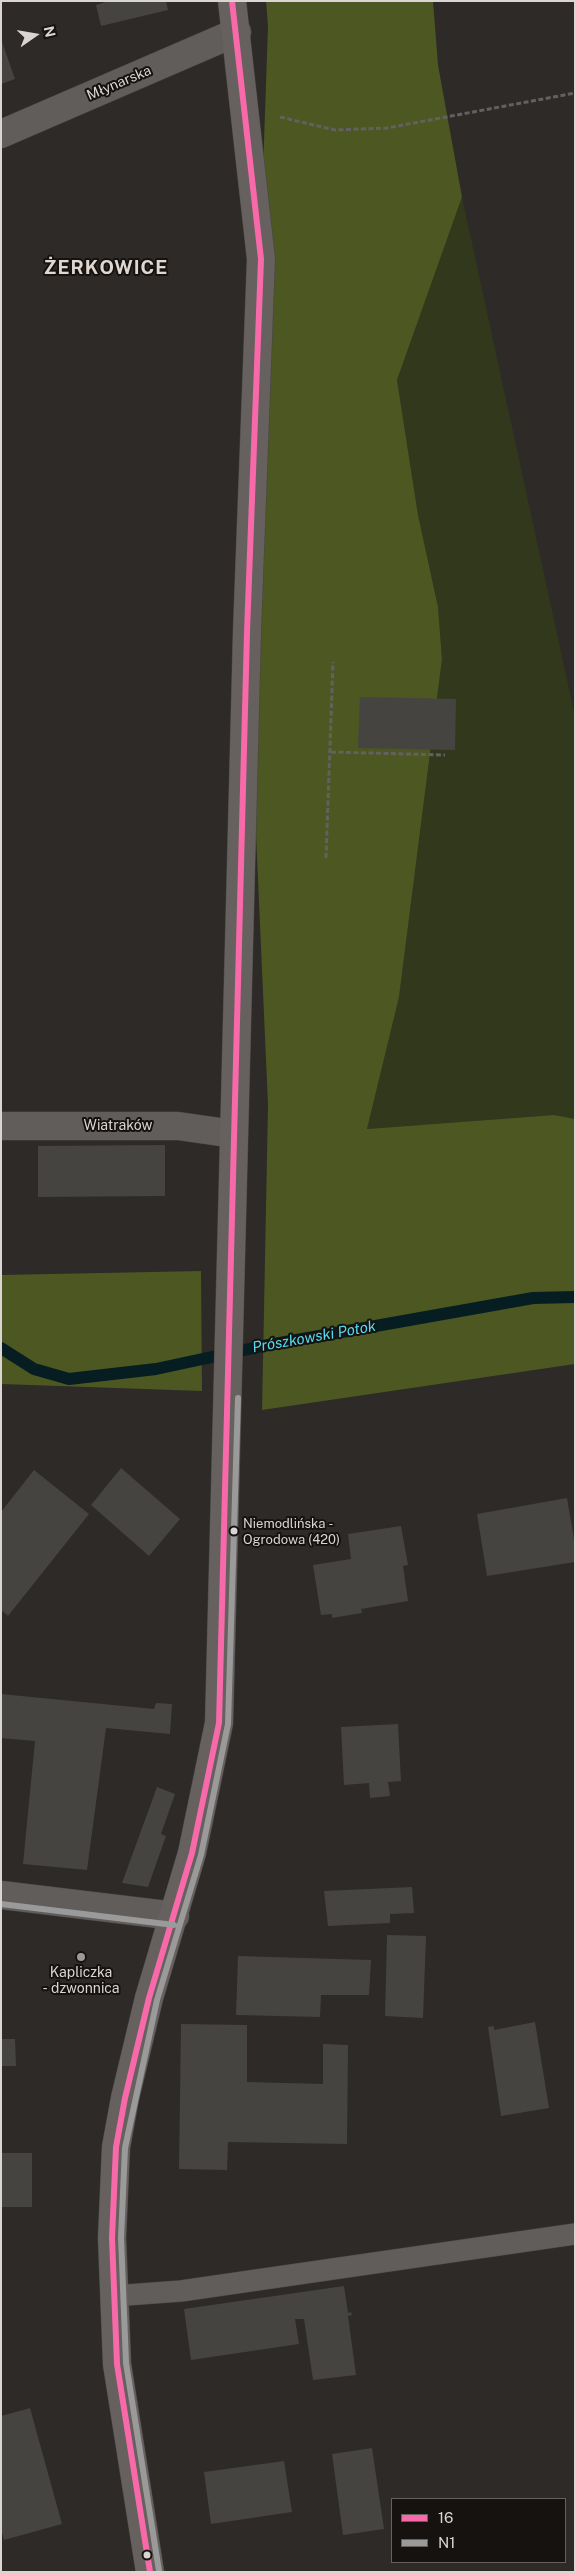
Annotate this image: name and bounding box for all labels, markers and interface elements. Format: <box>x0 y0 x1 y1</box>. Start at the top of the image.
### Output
north arrow <box>10 10 60 60</box>
text: N <box>41 24 59 39</box>
street label: Młynarska <box>84 62 154 104</box>
district label: ŻERKOWICE <box>43 257 169 279</box>
street label: Wiatraków <box>84 1118 152 1134</box>
water label: Prószkowski Potok <box>251 1317 377 1357</box>
place label: Niemodlińska - Ogrodowa (420) <box>243 1516 340 1547</box>
marker: Niemodlińska - Ogrodowa (420) <box>229 1526 239 1536</box>
marker: Kapliczka - dzwonnica <box>75 1951 87 1963</box>
place label: Kapliczka - dzwonnica <box>42 1965 120 1998</box>
legend <box>391 2498 566 2563</box>
text: 16 <box>438 2509 453 2526</box>
text: N1 <box>438 2534 455 2551</box>
unlabelled marker <box>142 2550 152 2560</box>

